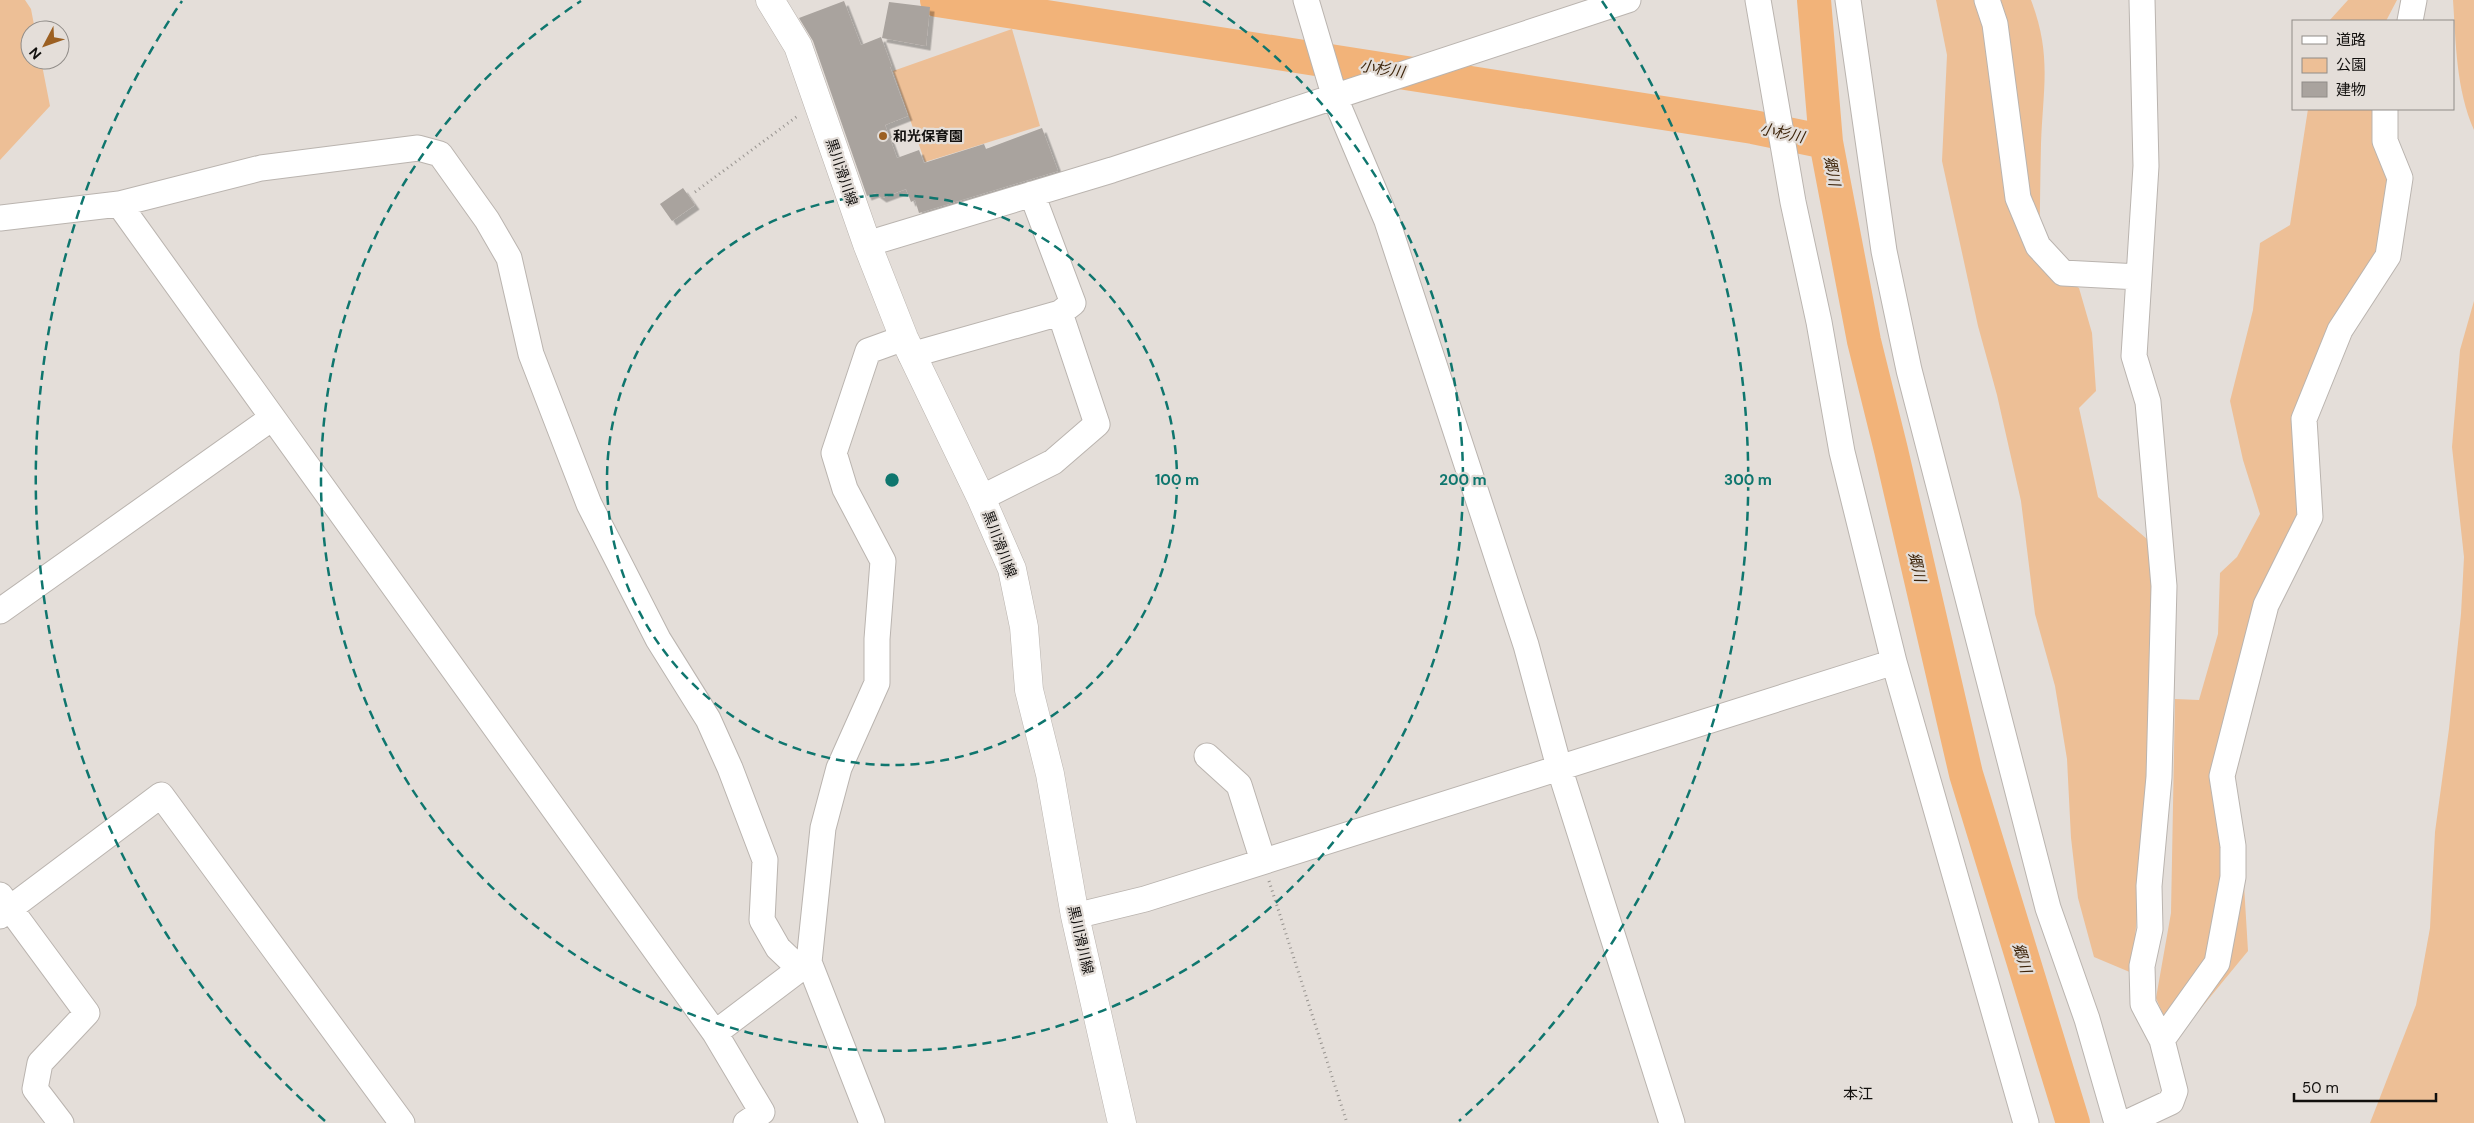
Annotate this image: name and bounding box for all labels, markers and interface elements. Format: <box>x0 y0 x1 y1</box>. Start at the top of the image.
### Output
north arrow <box>20 20 70 70</box>
legend <box>2292 20 2454 110</box>
text: 道路 <box>2336 30 2366 50</box>
text: N <box>25 44 45 63</box>
text: 公園 <box>2336 55 2366 75</box>
water label: 小杉川 <box>1358 56 1408 83</box>
text: 建物 <box>2336 80 2366 100</box>
water label: 小杉川 <box>1758 119 1808 148</box>
place label: 和光保育園 <box>893 127 963 145</box>
marker: 和光保育園 <box>877 130 889 142</box>
street label: 黒川滑川線 <box>822 136 862 208</box>
water label: 郷川 <box>1819 154 1845 190</box>
text: 100 m <box>1155 470 1199 490</box>
text: 200 m <box>1439 470 1487 490</box>
text: 300 m <box>1724 470 1772 490</box>
centre of rings <box>883 471 901 489</box>
street label: 黒川滑川線 <box>979 508 1021 580</box>
water label: 郷川 <box>1904 550 1931 586</box>
street label: 黒川滑川線 <box>1064 904 1098 976</box>
water label: 郷川 <box>2008 941 2037 977</box>
scale bar <box>2294 1070 2436 1102</box>
text: 50 m <box>2302 1078 2339 1098</box>
district label: 本江 <box>1843 1084 1873 1104</box>

